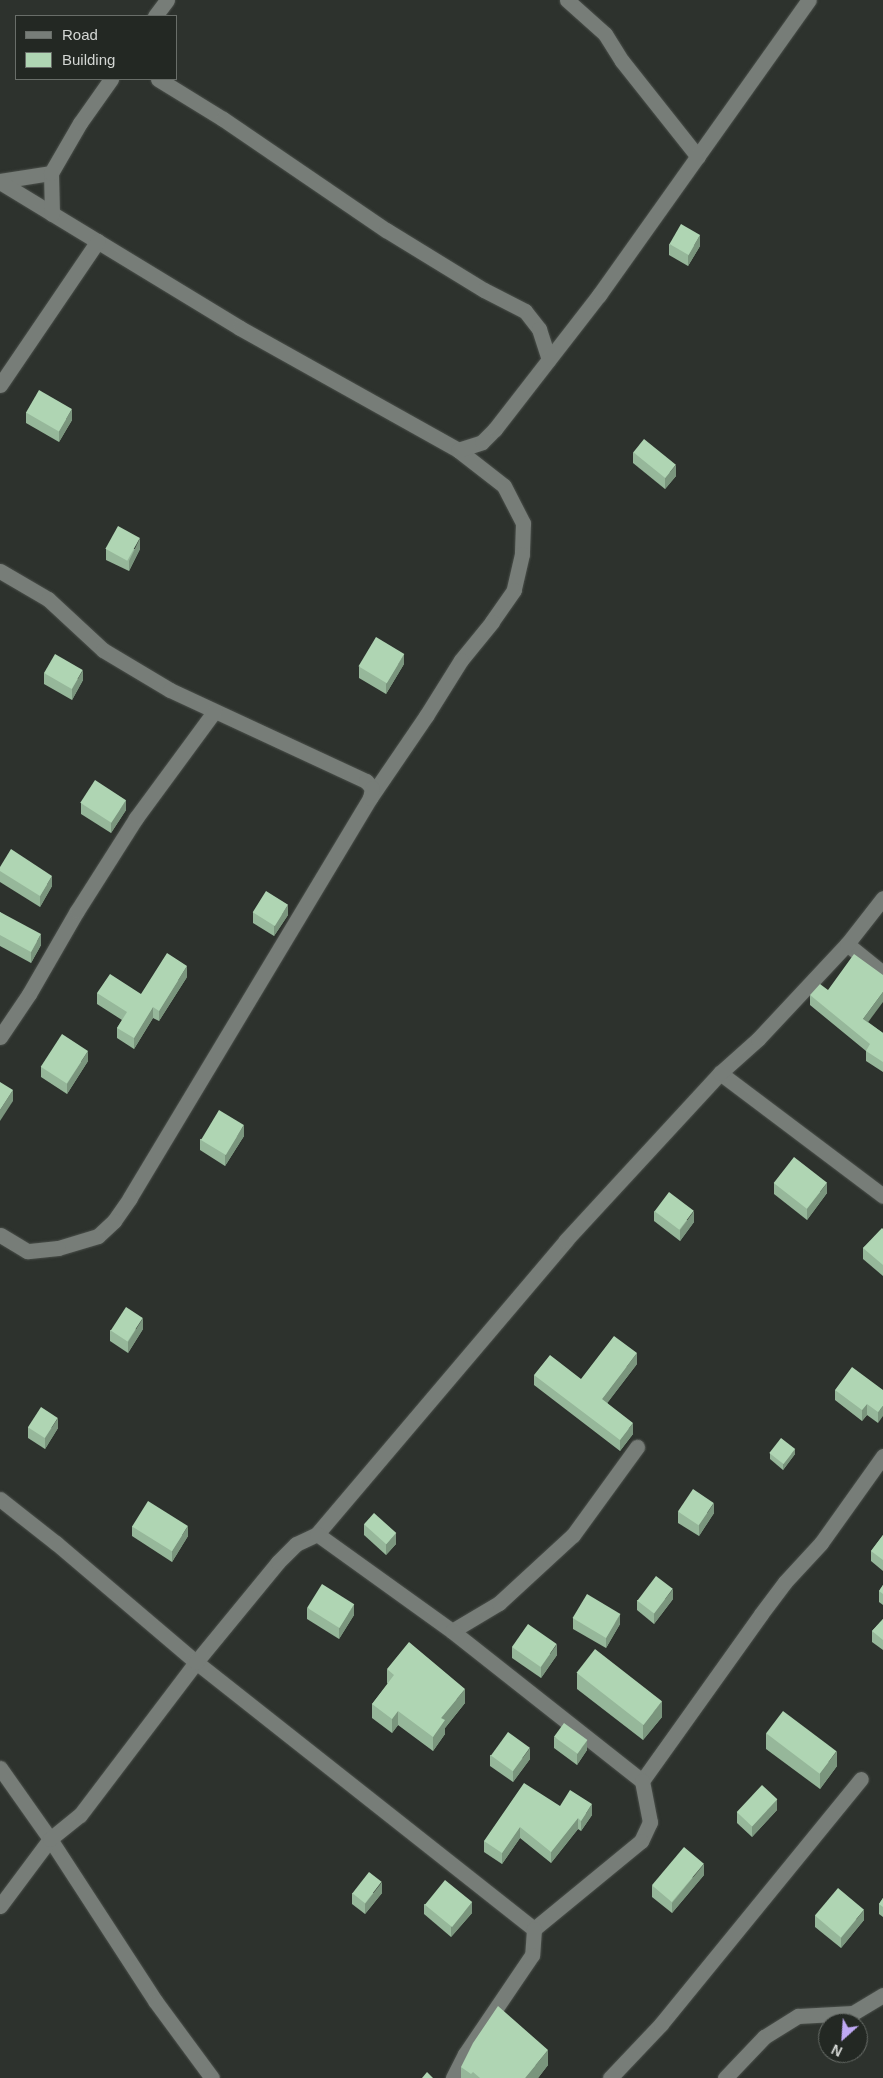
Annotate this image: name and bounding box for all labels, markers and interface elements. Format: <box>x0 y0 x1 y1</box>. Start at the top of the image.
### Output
legend <box>15 15 178 80</box>
text: Road <box>62 26 98 43</box>
text: Building <box>62 51 115 68</box>
north arrow <box>818 2013 868 2063</box>
text: N <box>829 2041 845 2060</box>

